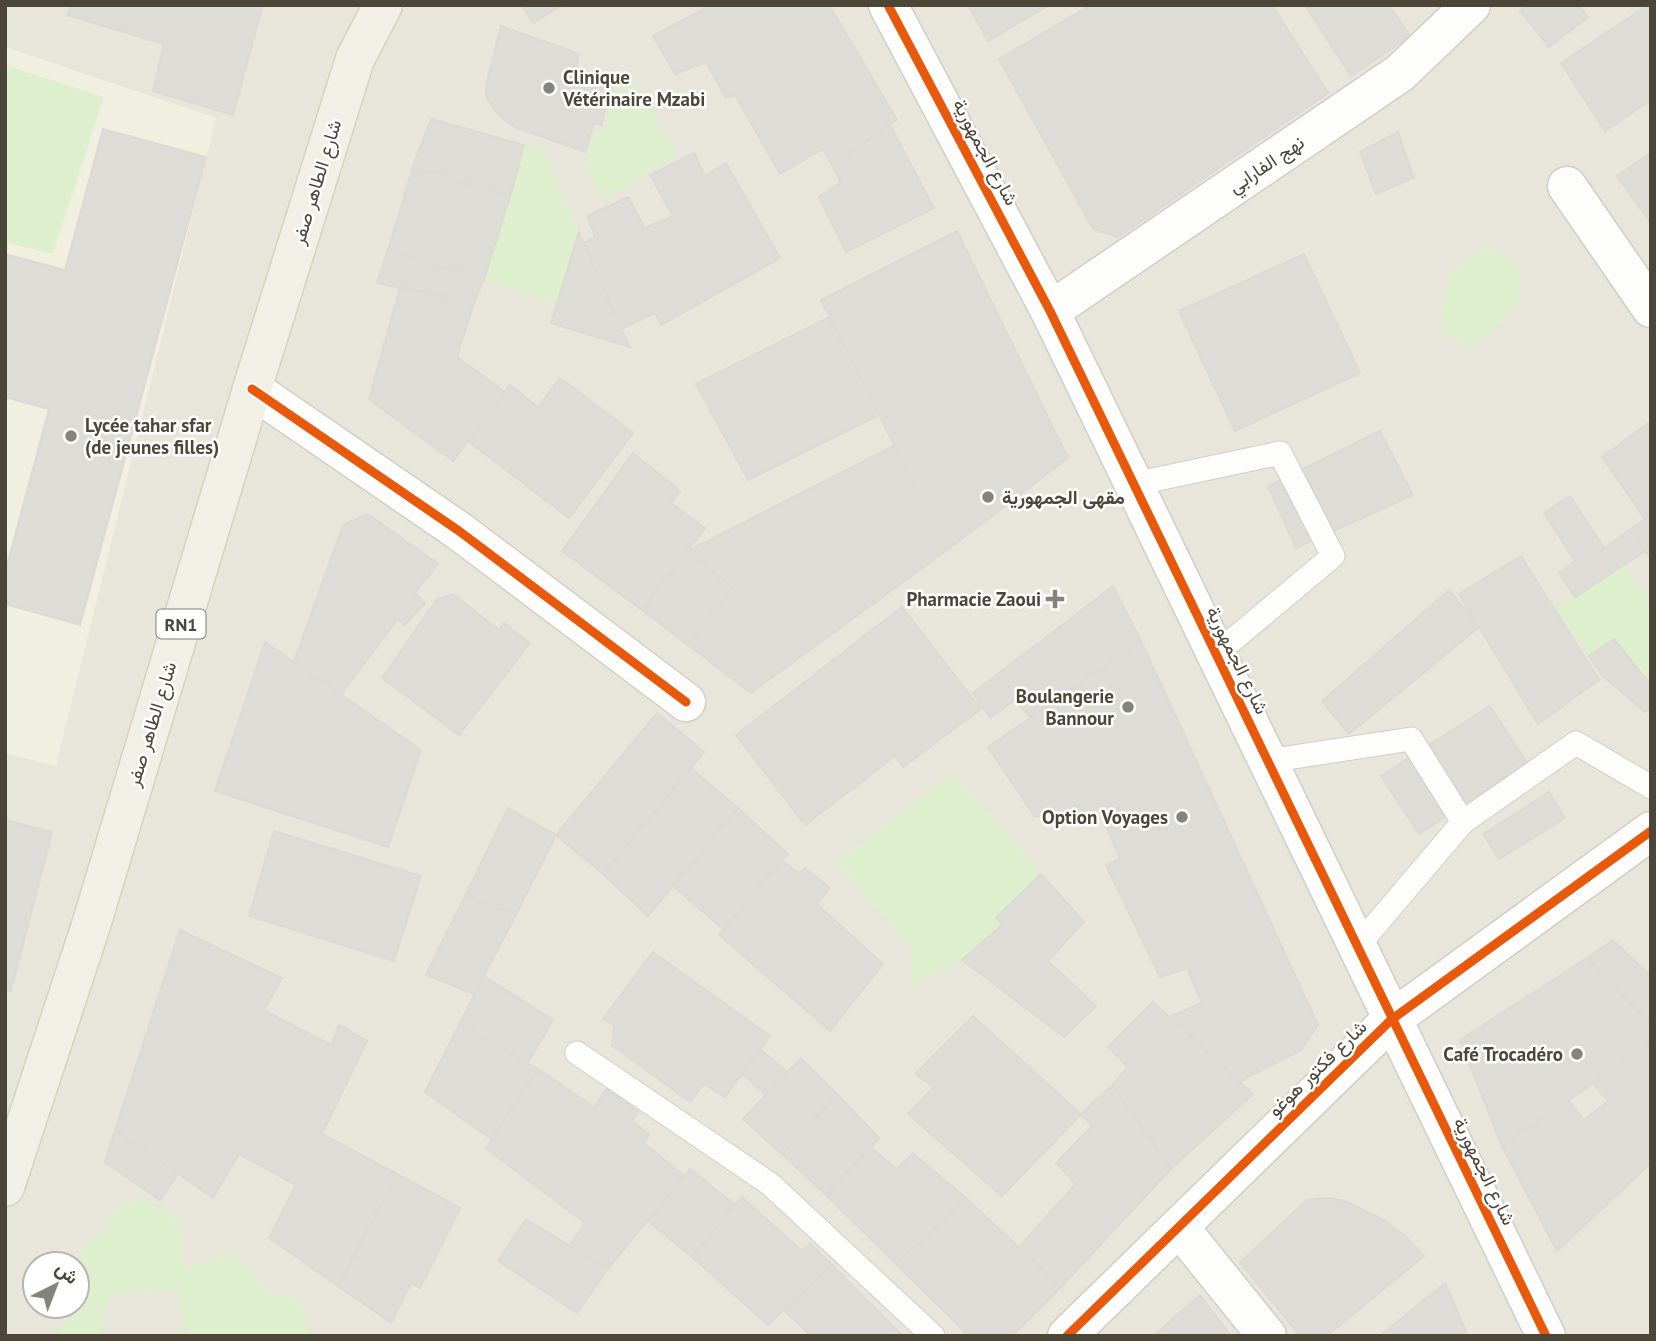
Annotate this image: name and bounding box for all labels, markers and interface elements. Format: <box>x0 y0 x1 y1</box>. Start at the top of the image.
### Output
place label: Clinique Vétérinaire Mzabi <box>562 65 705 111</box>
marker: Clinique Vétérinaire Mzabi <box>541 80 557 96</box>
street label: شارع الجمهورية <box>947 95 1024 210</box>
street label: شارع الطاهر صفر <box>285 117 347 249</box>
street label: نهج الفارابي <box>1223 130 1311 201</box>
place label: Lycée tahar sfar (de jeunes filles) <box>85 413 219 459</box>
marker: Lycée tahar sfar (de jeunes filles) <box>63 428 79 444</box>
place label: مقهى الجمهورية <box>1002 485 1125 510</box>
marker: مقهى الجمهورية <box>980 489 996 505</box>
place label: Pharmacie Zaoui <box>906 587 1041 611</box>
marker: Pharmacie Zaoui <box>1047 591 1063 607</box>
street label: شارع الجمهورية <box>1201 602 1274 718</box>
road number: RN1 <box>156 610 206 638</box>
street label: شارع الطاهر صفر <box>120 659 182 791</box>
place label: Boulangerie Bannour <box>1016 684 1114 730</box>
marker: Boulangerie Bannour <box>1120 699 1136 715</box>
place label: Option Voyages <box>1042 805 1168 829</box>
marker: Option Voyages <box>1174 809 1190 825</box>
street label: شارع فكتور هوغو <box>1262 1015 1372 1122</box>
place label: Café Trocadéro <box>1443 1042 1563 1066</box>
marker: Café Trocadéro <box>1569 1046 1585 1062</box>
street label: شارع الجمهورية <box>1448 1113 1521 1229</box>
north arrow <box>21 1250 91 1320</box>
text: ش <box>51 1256 84 1289</box>

